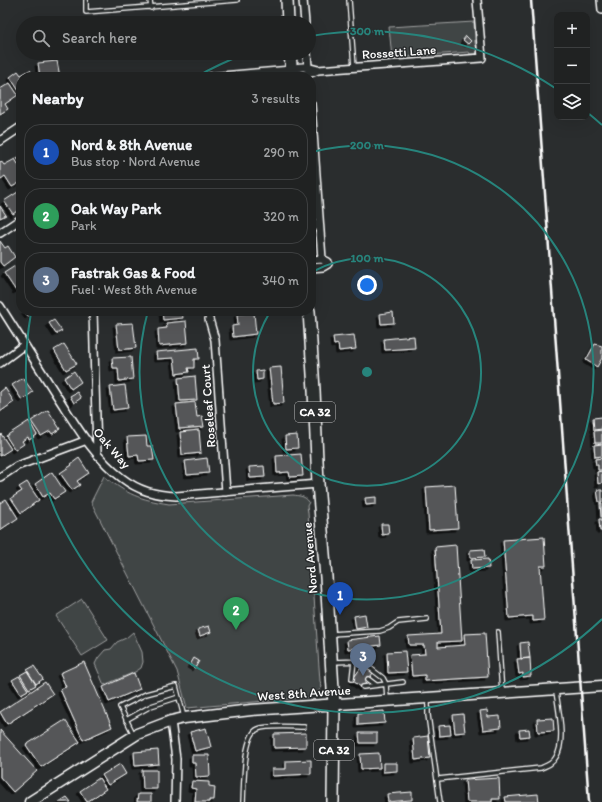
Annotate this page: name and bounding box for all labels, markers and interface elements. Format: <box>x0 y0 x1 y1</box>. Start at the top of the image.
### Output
map controls <box>554 12 590 120</box>
button: + <box>554 12 590 48</box>
search box <box>16 16 316 60</box>
text: 300 m <box>350 24 385 38</box>
icon: search <box>30 27 52 49</box>
text: Search here <box>62 29 137 47</box>
street label: Rossetti Lane <box>361 42 437 62</box>
button: − <box>554 48 590 84</box>
button: layers <box>554 84 590 120</box>
text: Nearby <box>32 88 84 108</box>
text: 3 results <box>251 91 300 106</box>
text: Nord & 8th Avenue <box>71 136 192 154</box>
text: 200 m <box>350 138 385 152</box>
text: 1 <box>43 145 49 160</box>
text: 290 m <box>263 145 299 160</box>
text: Bus stop · Nord Avenue <box>71 154 200 169</box>
text: Oak Way Park <box>71 200 161 218</box>
text: 2 <box>43 209 49 224</box>
text: 320 m <box>263 209 299 224</box>
text: Park <box>71 218 97 233</box>
text: 100 m <box>350 251 384 265</box>
text: Fastrak Gas & Food <box>71 264 195 282</box>
text: 3 <box>42 273 50 288</box>
text: 340 m <box>262 273 299 288</box>
your location <box>357 275 377 295</box>
text: Fuel · West 8th Avenue <box>71 282 197 297</box>
street label: Roseleaf Court <box>198 364 218 448</box>
centre of rings <box>360 365 374 379</box>
road number: CA 32 <box>295 402 335 422</box>
street label: Oak Way <box>90 424 134 472</box>
street label: Nord Avenue <box>299 522 321 594</box>
pin: 1 <box>327 582 353 615</box>
pin: 2 <box>223 597 249 630</box>
pin: 3 <box>350 643 376 676</box>
street label: West 8th Avenue <box>257 682 351 704</box>
road number: CA 32 <box>314 740 354 760</box>

